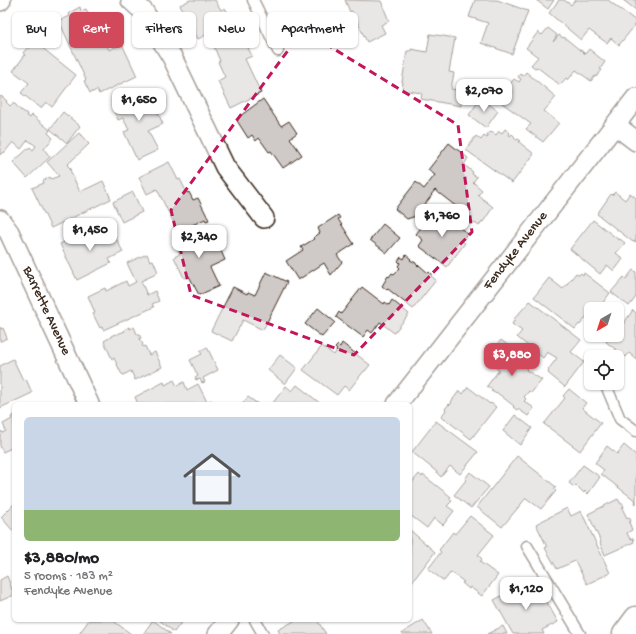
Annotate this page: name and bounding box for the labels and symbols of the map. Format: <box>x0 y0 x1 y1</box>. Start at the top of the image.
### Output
pin: $2,070 <box>451 79 517 113</box>
pin: $1,650 <box>106 88 172 122</box>
pin: $1,760 <box>409 204 475 238</box>
street label: Fendyke Avenue <box>479 208 552 294</box>
pin: $1,450 <box>57 218 123 252</box>
pin: $2,340 <box>166 225 232 259</box>
street label: Barrette Avenue <box>18 263 74 359</box>
north arrow <box>584 302 624 342</box>
pin: $3,880 <box>479 343 545 377</box>
pin: $1,120 <box>493 577 559 611</box>

